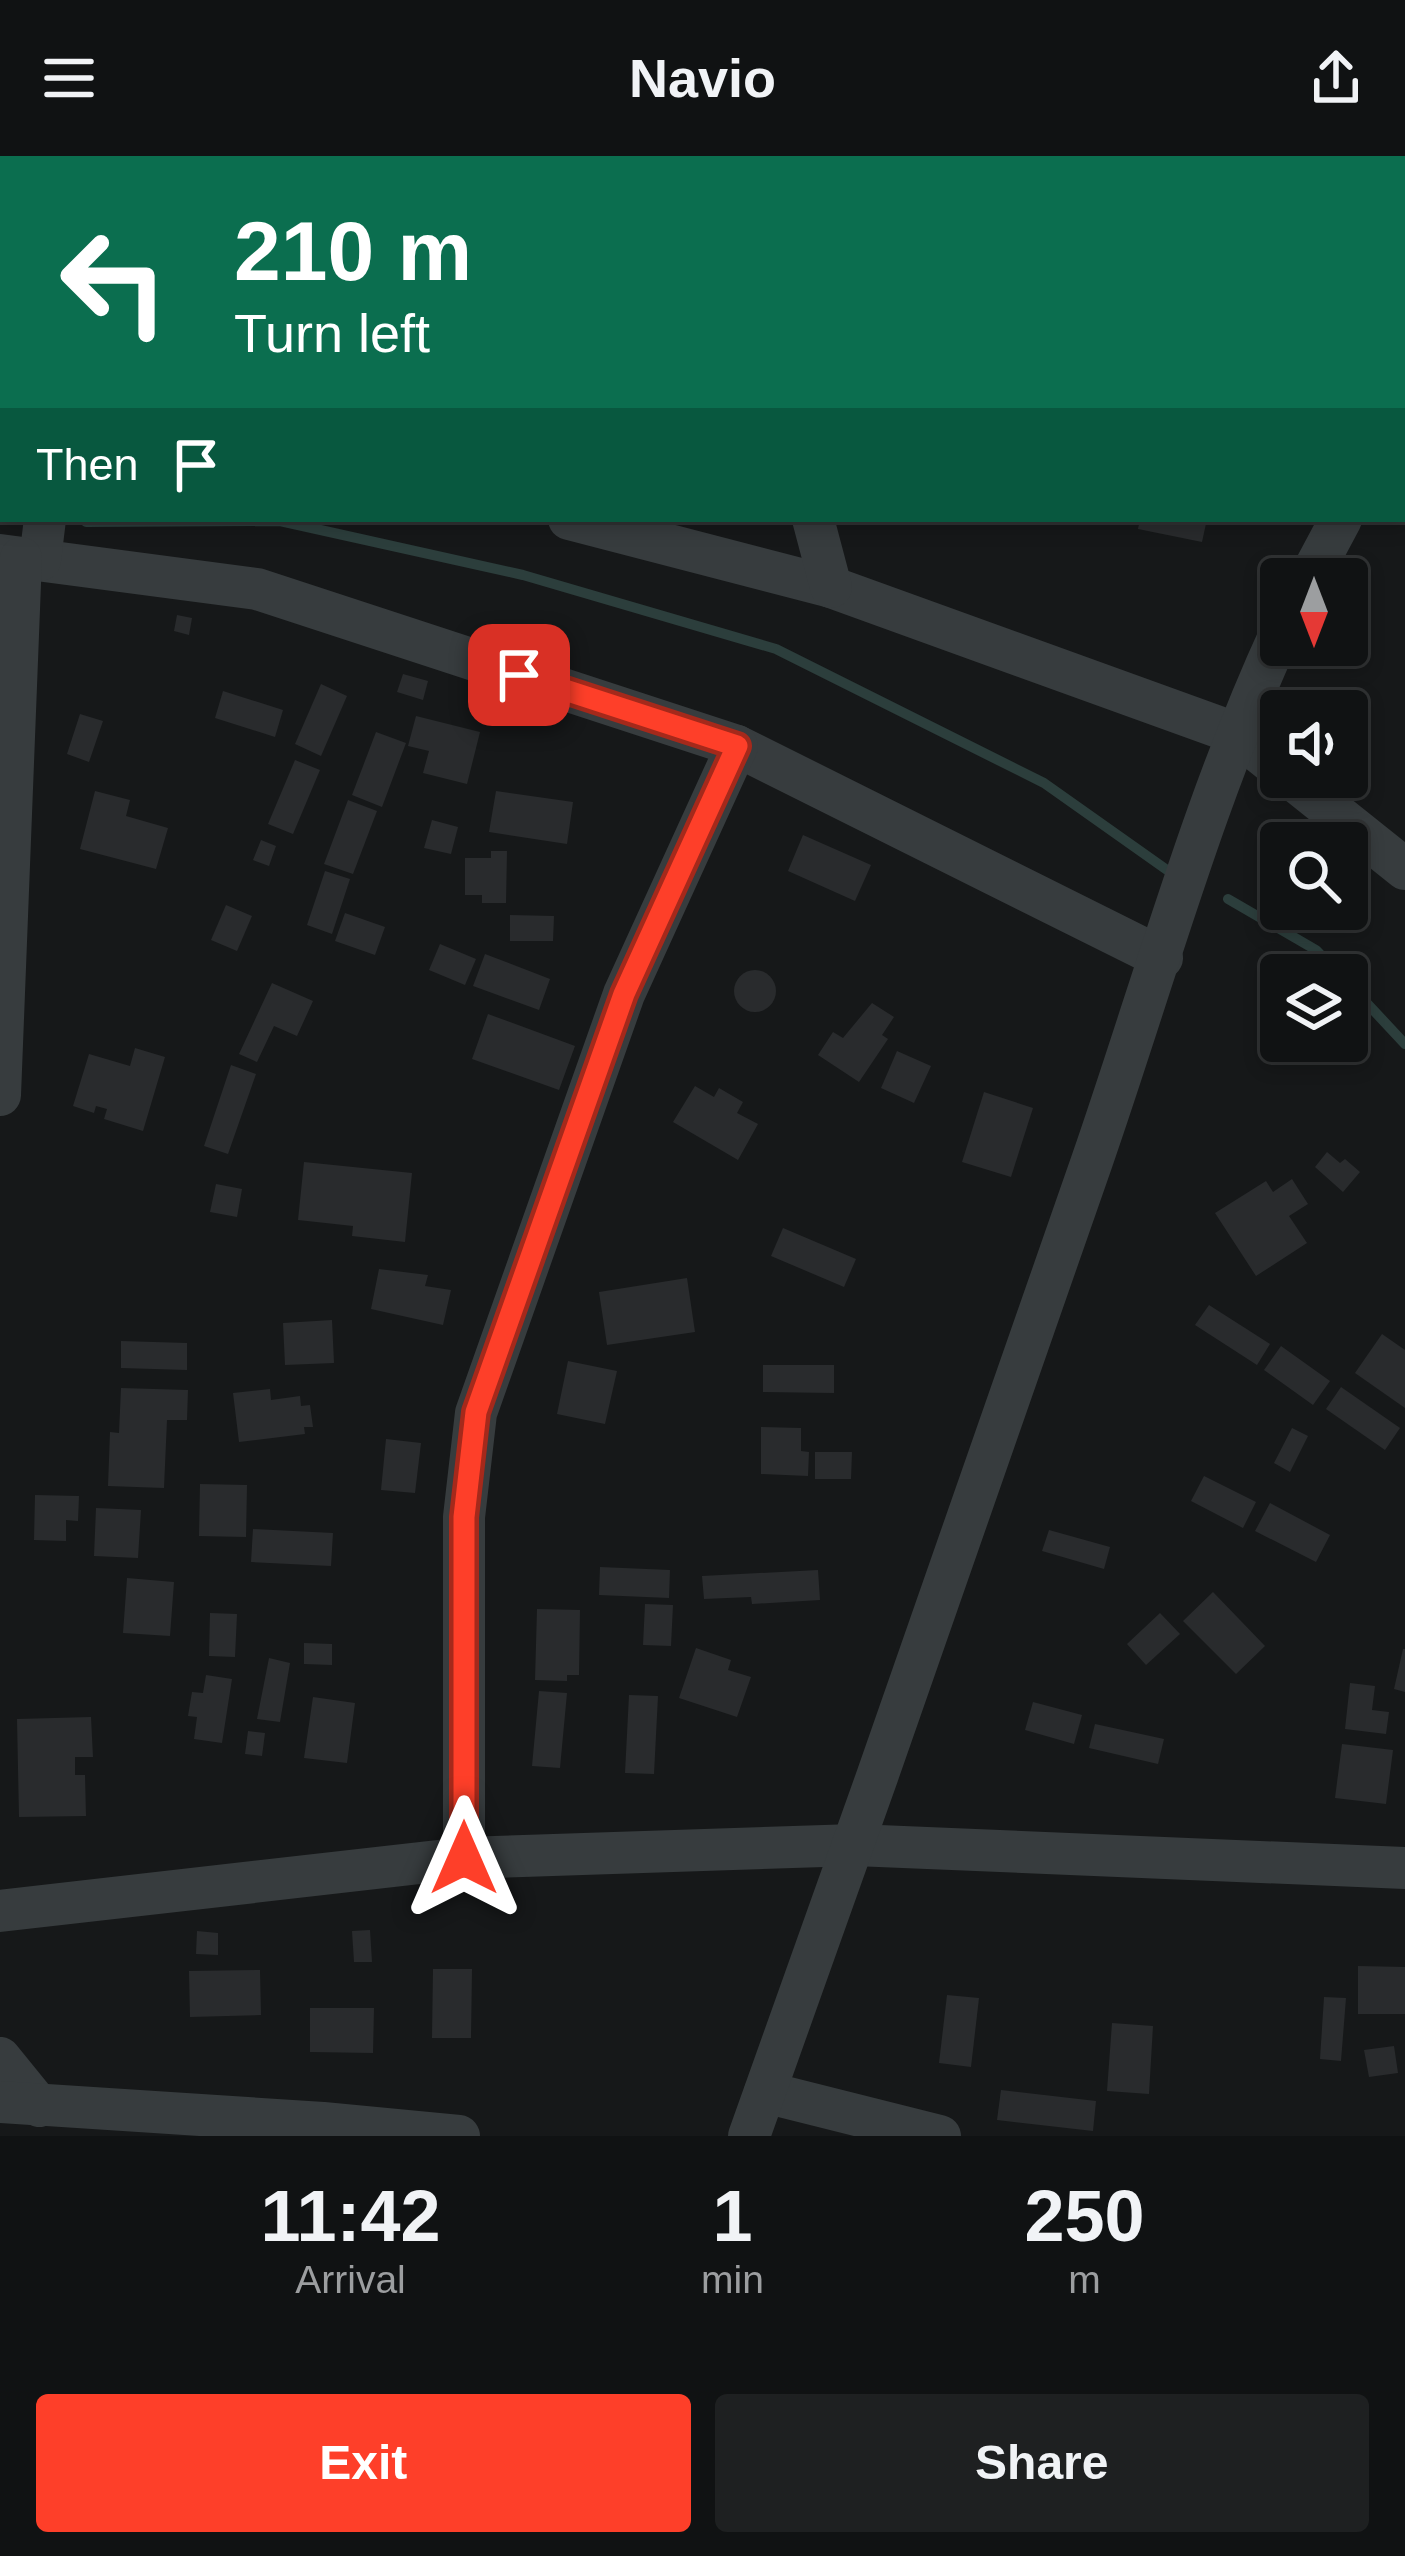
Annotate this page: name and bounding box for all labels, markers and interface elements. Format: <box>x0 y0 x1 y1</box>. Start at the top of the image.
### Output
icon: menu <box>36 45 102 111</box>
icon: share <box>1303 45 1369 111</box>
text: Navio <box>629 48 776 108</box>
icon: left <box>36 204 192 360</box>
text: 210 m <box>234 204 472 298</box>
text: Turn left <box>234 303 430 363</box>
icon: arrive <box>163 432 229 498</box>
text: Then <box>36 439 139 490</box>
north arrow <box>1260 558 1368 666</box>
map controls <box>1260 558 1368 1062</box>
pin <box>468 624 570 726</box>
icon: arrive <box>486 642 552 708</box>
button: sound <box>1260 690 1368 798</box>
button: search <box>1260 822 1368 930</box>
button: layers <box>1260 954 1368 1062</box>
position arrow <box>401 1795 527 1921</box>
text: 11:42 <box>260 2176 441 2256</box>
text: 1 <box>712 2176 753 2256</box>
text: 250 <box>1024 2176 1145 2256</box>
text: Arrival <box>295 2258 406 2301</box>
text: min <box>701 2258 764 2301</box>
text: m <box>1068 2258 1101 2301</box>
button: Exit <box>36 2394 691 2532</box>
button: Share <box>715 2394 1369 2532</box>

